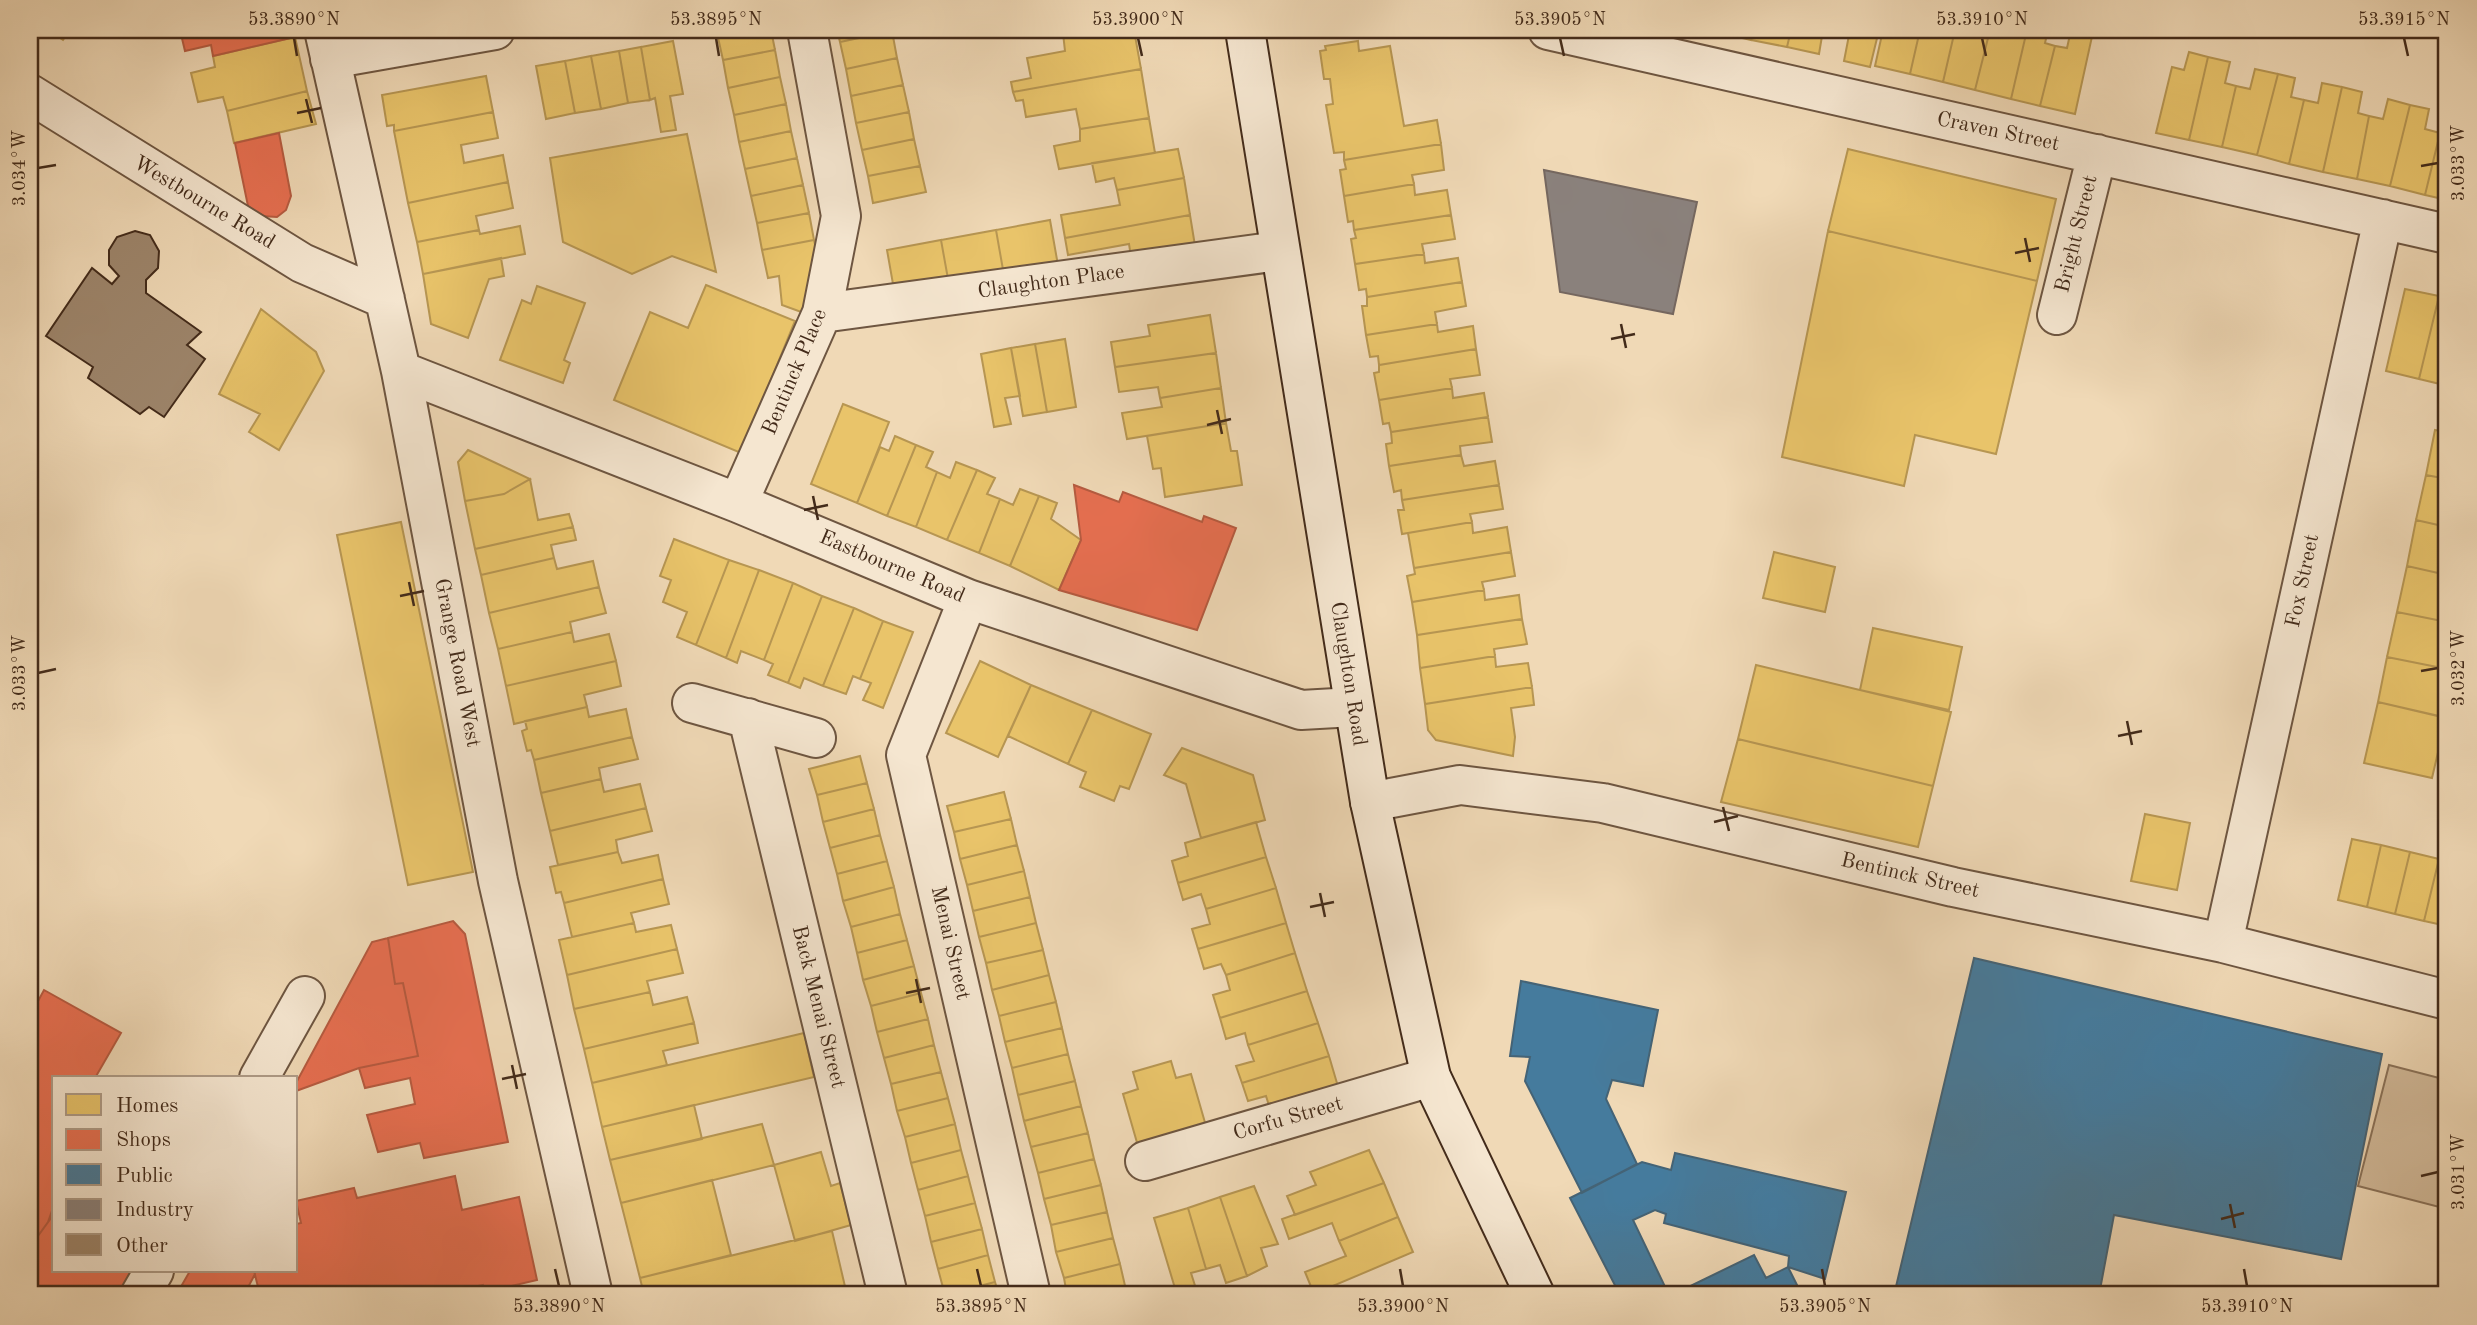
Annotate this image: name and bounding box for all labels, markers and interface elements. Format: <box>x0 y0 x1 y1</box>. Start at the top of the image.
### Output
text: 53.3890°N <box>248 11 340 29</box>
text: 53.3895°N <box>670 11 762 29</box>
text: 53.3900°N <box>1092 11 1184 29</box>
text: 53.3905°N <box>1514 11 1606 29</box>
text: 53.3910°N <box>1936 11 2028 29</box>
text: 53.3915°N <box>2358 11 2450 29</box>
street label: Craven Street <box>1935 109 2061 155</box>
text: 3.033°W <box>2450 125 2468 201</box>
text: 3.034°W <box>11 130 29 206</box>
street label: Westbourne Road <box>130 152 279 254</box>
street label: Bright Street <box>2052 173 2102 295</box>
street label: Claughton Place <box>976 261 1126 303</box>
street label: Bentinck Place <box>759 306 831 438</box>
street label: Eastbourne Road <box>816 527 968 607</box>
street label: Fox Street <box>2283 532 2323 630</box>
street label: Grange Road West <box>430 577 484 749</box>
street label: Claughton Road <box>1326 600 1370 748</box>
text: 3.032°W <box>2450 630 2468 706</box>
text: 3.033°W <box>11 635 29 711</box>
street label: Bentinck Street <box>1839 850 1981 902</box>
street label: Menai Street <box>927 884 973 1002</box>
street label: Back Menai Street <box>788 923 848 1091</box>
legend <box>52 1076 298 1272</box>
street label: Corfu Street <box>1231 1093 1345 1145</box>
text: Homes <box>116 1096 178 1117</box>
text: Shops <box>116 1130 171 1151</box>
text: 3.031°W <box>2450 1134 2468 1210</box>
text: Public <box>116 1166 173 1187</box>
text: Industry <box>116 1200 194 1221</box>
text: Other <box>116 1236 168 1257</box>
text: 53.3890°N <box>513 1298 605 1316</box>
text: 53.3895°N <box>935 1298 1027 1316</box>
text: 53.3900°N <box>1357 1298 1449 1316</box>
text: 53.3905°N <box>1779 1298 1871 1316</box>
text: 53.3910°N <box>2201 1298 2293 1316</box>

